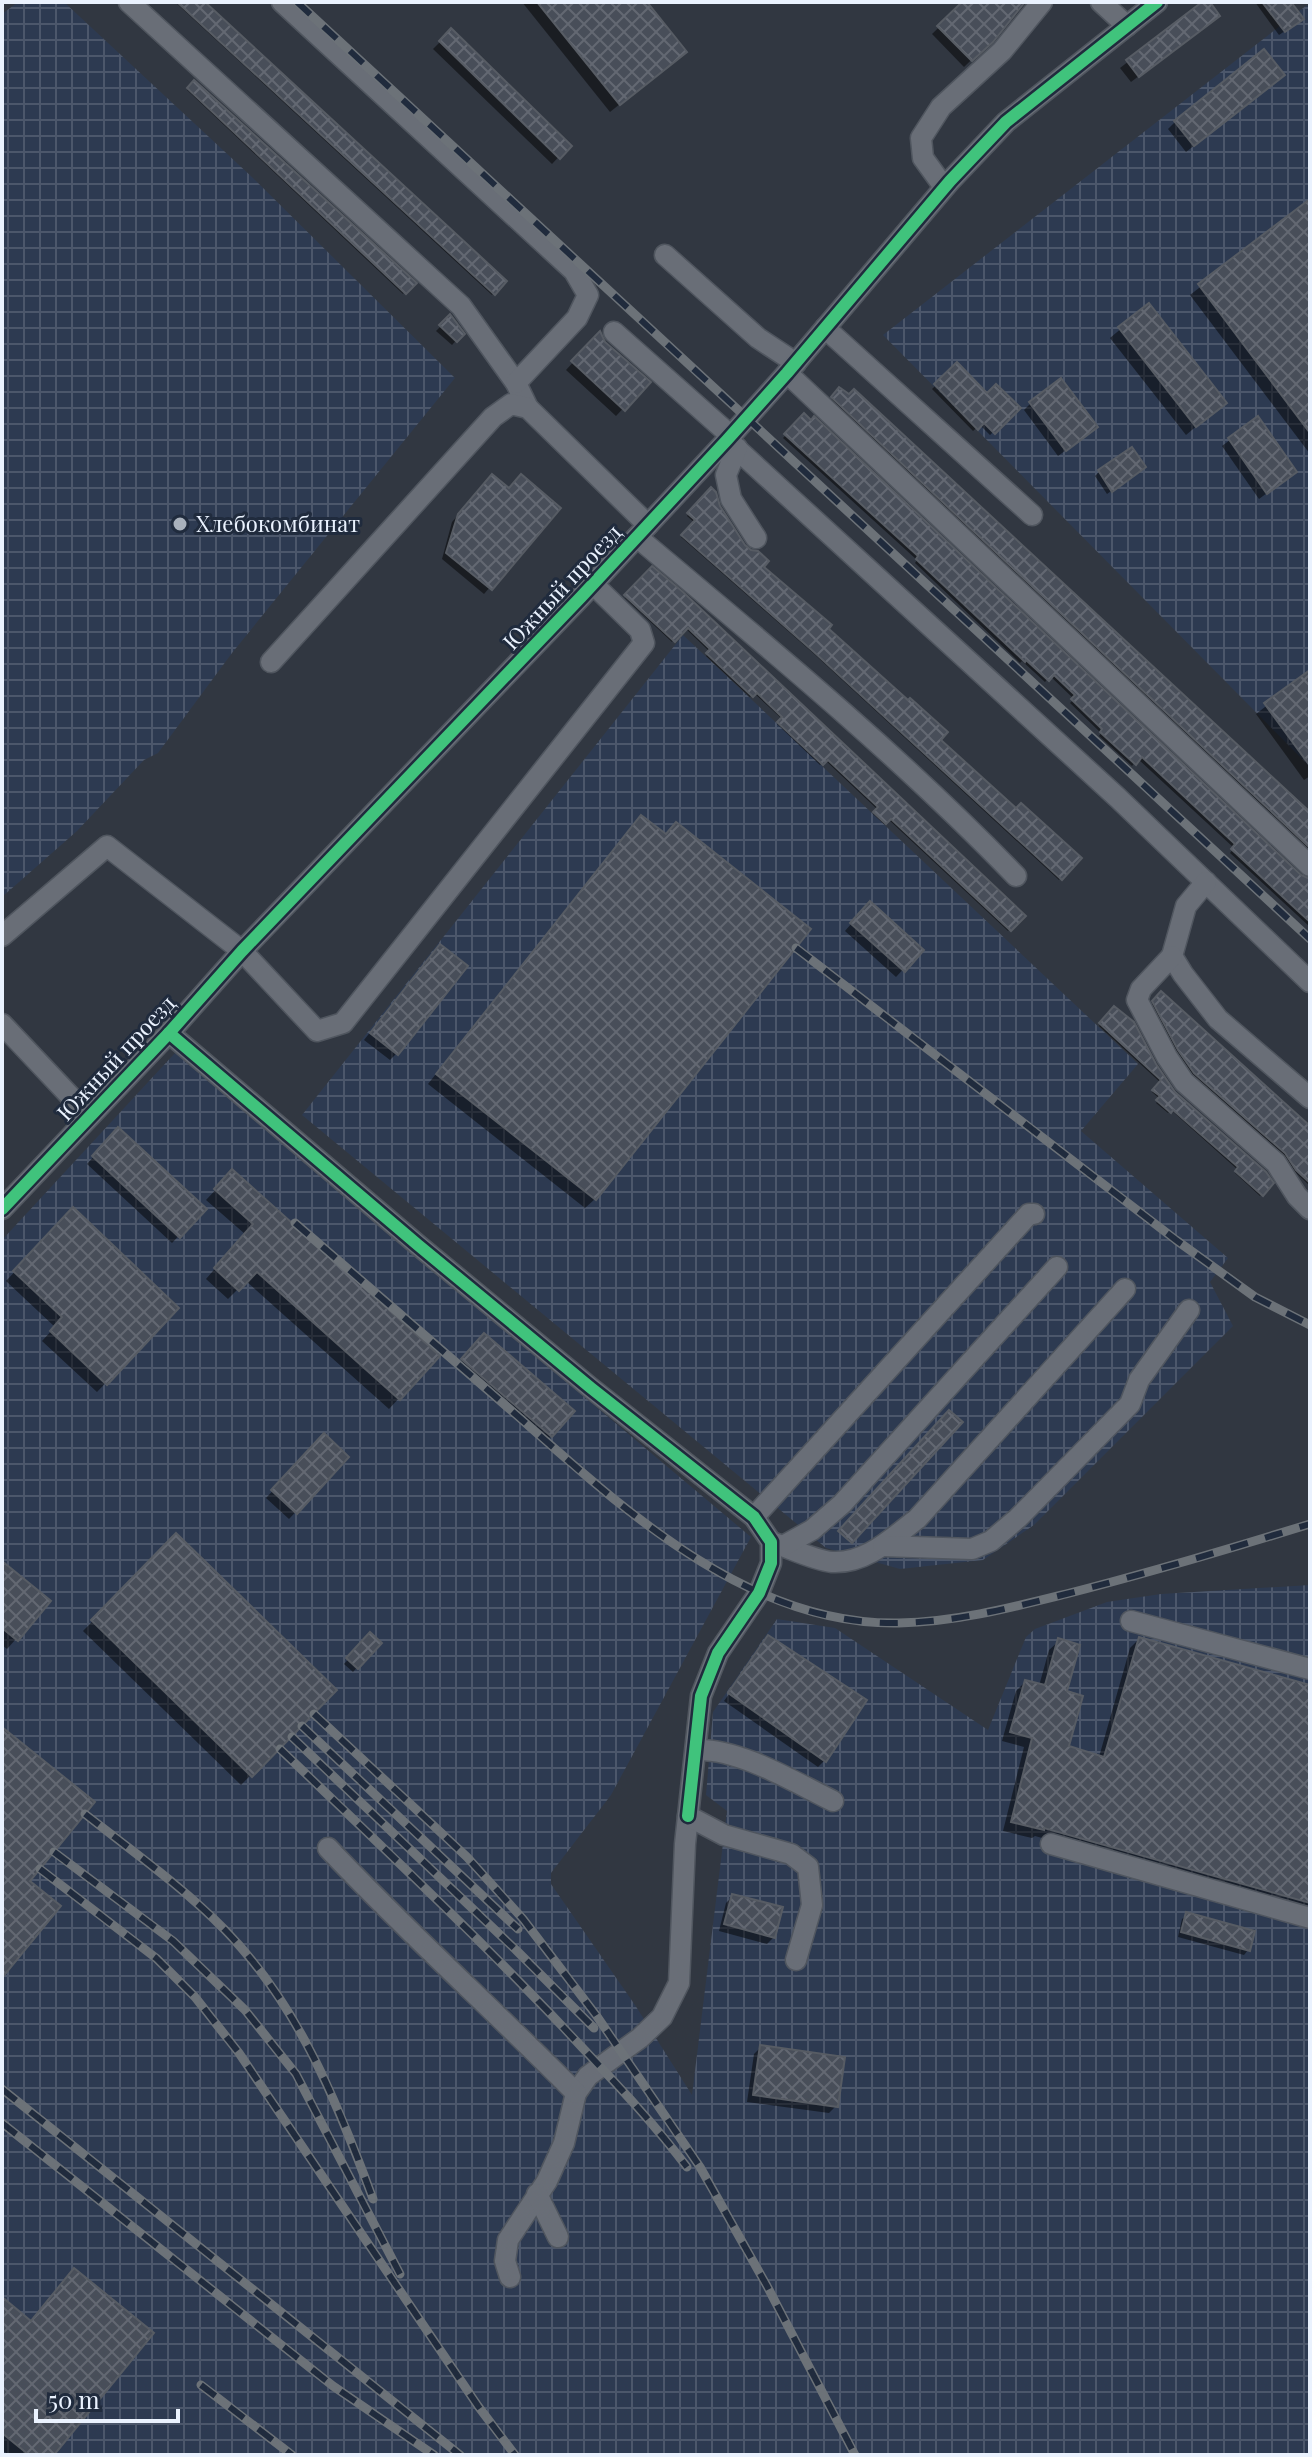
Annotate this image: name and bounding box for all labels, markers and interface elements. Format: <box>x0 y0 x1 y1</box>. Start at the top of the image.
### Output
place label: Хлебокомбинат <box>196 508 360 538</box>
marker: Хлебокомбинат <box>171 515 189 533</box>
street label: Южный проезд <box>495 517 628 656</box>
street label: Южный проезд <box>49 988 182 1127</box>
scale bar <box>36 2373 178 2423</box>
text: 50 m <box>48 2383 100 2415</box>

